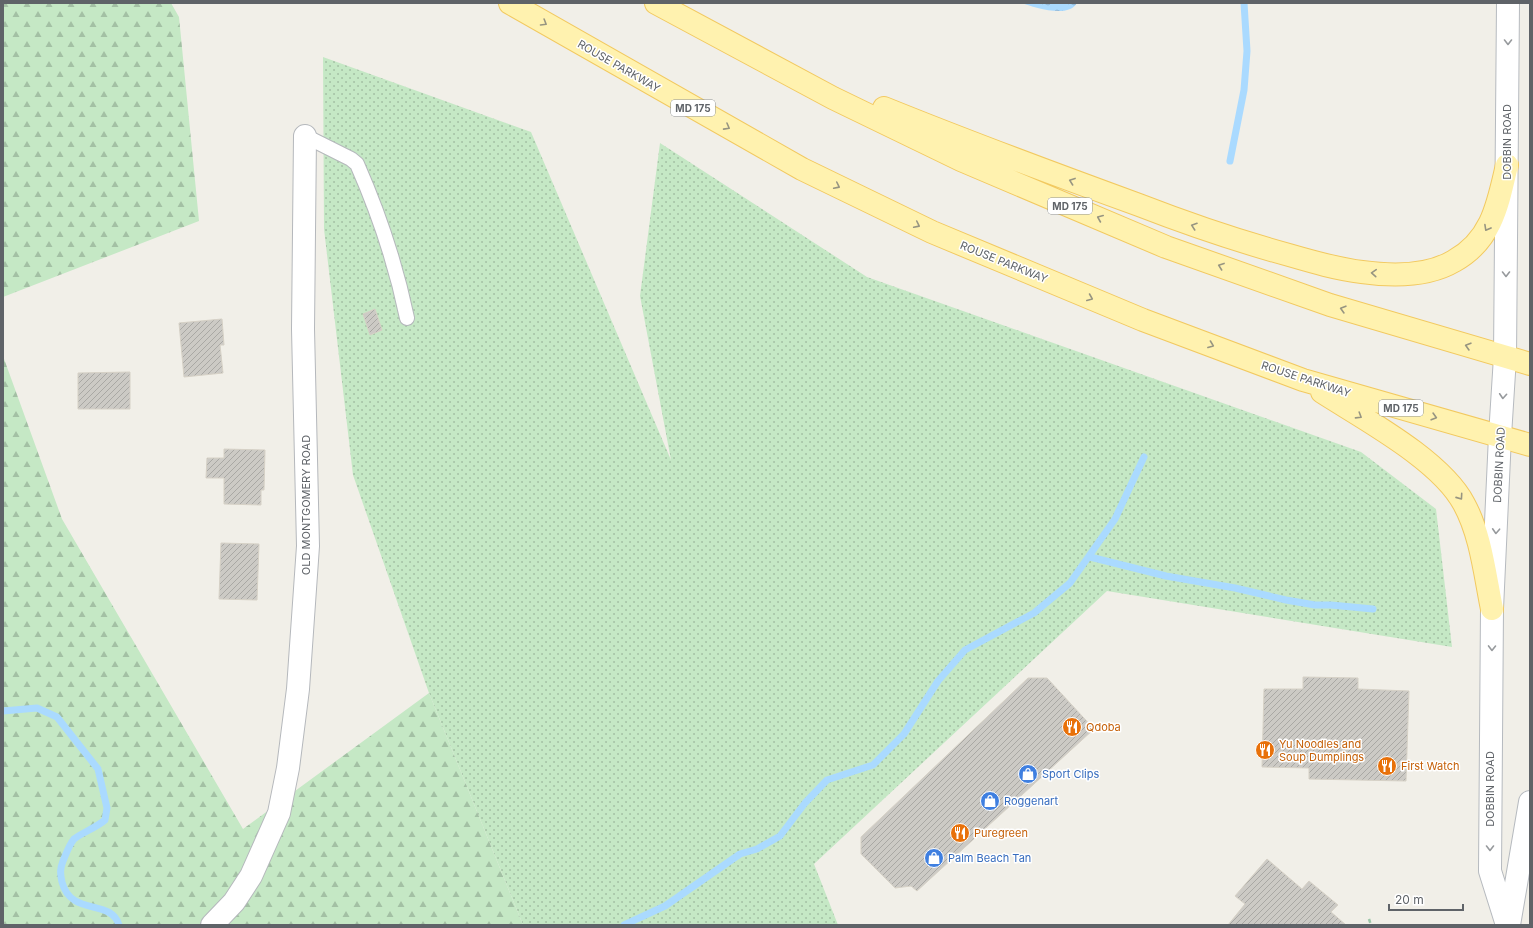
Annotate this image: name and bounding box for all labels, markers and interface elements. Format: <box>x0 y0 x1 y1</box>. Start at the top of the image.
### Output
one-way arrow <box>540 18 547 25</box>
street label: ROUSE PARKWAY <box>575 37 663 96</box>
one-way arrow <box>1504 39 1512 45</box>
road number: MD 175 <box>671 100 715 116</box>
street label: DOBBIN ROAD <box>1500 104 1514 180</box>
one-way arrow <box>723 123 731 130</box>
one-way arrow <box>1069 177 1076 185</box>
one-way arrow <box>833 181 840 189</box>
road number: MD 175 <box>1048 198 1092 214</box>
one-way arrow <box>1096 215 1103 223</box>
one-way arrow <box>912 220 920 228</box>
one-way arrow <box>1191 222 1198 230</box>
one-way arrow <box>1485 224 1492 231</box>
street label: ROUSE PARKWAY <box>958 238 1050 286</box>
one-way arrow <box>1217 262 1224 271</box>
one-way arrow <box>1371 268 1377 277</box>
one-way arrow <box>1502 271 1510 277</box>
one-way arrow <box>1086 293 1093 301</box>
one-way arrow <box>1340 305 1347 314</box>
one-way arrow <box>1207 341 1214 349</box>
one-way arrow <box>1465 342 1472 351</box>
street label: ROUSE PARKWAY <box>1260 358 1353 400</box>
one-way arrow <box>1498 393 1507 399</box>
road number: MD 175 <box>1379 400 1423 416</box>
one-way arrow <box>1355 411 1362 419</box>
one-way arrow <box>1431 412 1438 421</box>
street label: DOBBIN ROAD <box>1490 427 1508 503</box>
street label: OLD MONTGOMERY ROAD <box>299 435 313 575</box>
one-way arrow <box>1455 493 1462 500</box>
one-way arrow <box>1491 528 1500 534</box>
one-way arrow <box>1487 645 1496 651</box>
restaurant icon: Qdoba <box>1061 716 1083 738</box>
place label: Qdoba <box>1086 720 1121 734</box>
place label: Yu Noodles and Soup Dumplings <box>1279 737 1364 764</box>
restaurant icon: Yu Noodles and Soup Dumplings <box>1254 739 1276 761</box>
street label: DOBBIN ROAD <box>1483 751 1497 827</box>
restaurant icon: First Watch <box>1376 755 1398 777</box>
place label: First Watch <box>1401 759 1460 773</box>
shop icon: Sport Clips <box>1017 763 1039 785</box>
place label: Sport Clips <box>1042 767 1099 781</box>
shop icon: Roggenart <box>979 790 1001 812</box>
place label: Roggenart <box>1004 794 1058 808</box>
restaurant icon: Puregreen <box>949 822 971 844</box>
place label: Puregreen <box>974 826 1028 840</box>
one-way arrow <box>1486 845 1494 851</box>
shop icon: Palm Beach Tan <box>923 847 945 869</box>
place label: Palm Beach Tan <box>948 851 1031 865</box>
scale bar <box>1389 886 1463 912</box>
text: 20 m <box>1395 892 1424 907</box>

